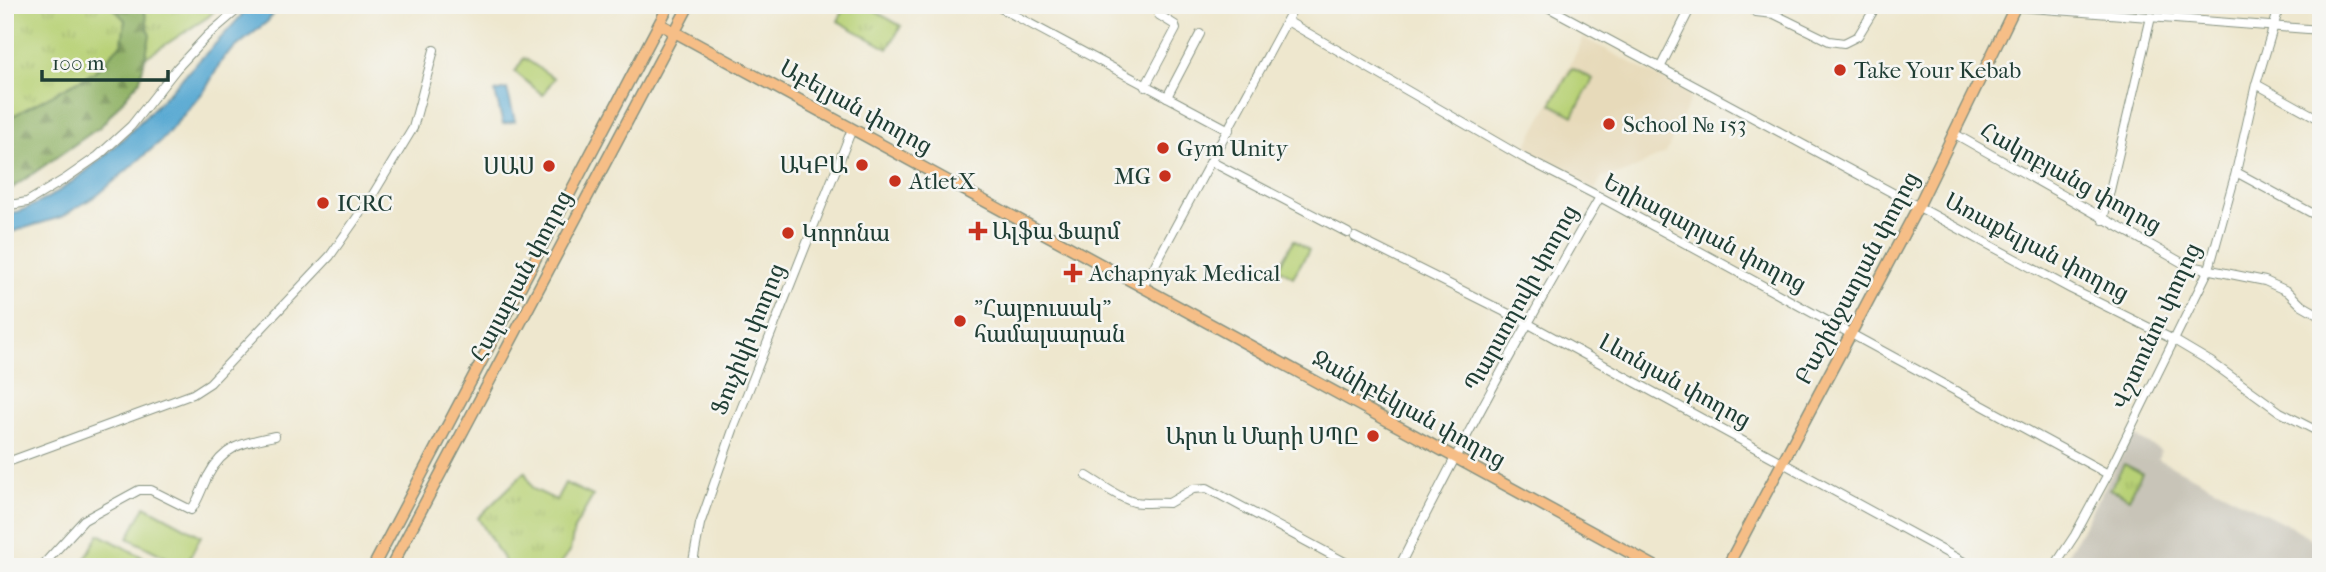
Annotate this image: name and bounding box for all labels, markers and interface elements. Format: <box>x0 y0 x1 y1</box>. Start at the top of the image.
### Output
scale bar <box>42 38 168 82</box>
text: 100 m <box>52 51 105 75</box>
street label: Աբելյան փողոց <box>775 54 937 160</box>
place label: Take Your Kebab <box>1854 57 2021 84</box>
marker: Take Your Kebab <box>1832 62 1848 78</box>
place label: School № 153 <box>1623 111 1747 138</box>
marker: School № 153 <box>1601 116 1617 132</box>
street label: Հակոբյանց փողոց <box>1976 117 2166 239</box>
place label: Gym Unity <box>1177 135 1288 162</box>
marker: Gym Unity <box>1155 140 1171 156</box>
place label: ԱԿԲԱ <box>780 152 848 179</box>
place label: ՍԱՍ <box>483 153 535 180</box>
marker: ԱԿԲԱ <box>854 157 870 173</box>
marker: ՍԱՍ <box>541 158 557 174</box>
place label: MG <box>1114 163 1151 190</box>
street label: Բաշինջաղյան փողոց <box>1789 167 1925 389</box>
place label: AtletX <box>908 168 976 195</box>
marker: MG <box>1157 168 1173 184</box>
street label: Եղիազարյան փողոց <box>1599 168 1811 298</box>
marker: AtletX <box>887 173 903 189</box>
street label: Հալաբյան փողոց <box>464 186 578 366</box>
street label: Առաքելյան փողոց <box>1940 187 2134 307</box>
place label: ICRC <box>337 190 393 217</box>
marker: ICRC <box>315 195 331 211</box>
street label: Պարսողովի փողոց <box>1459 200 1583 396</box>
place label: Ալֆա Ֆարմ <box>992 218 1121 245</box>
place label: Կորոնա <box>802 220 890 247</box>
marker: Ալֆա Ֆարմ <box>970 223 986 239</box>
marker: Կորոնա <box>780 225 796 241</box>
street label: Վշտունու փողոց <box>2106 238 2206 414</box>
street label: Ֆուչիկի փողոց <box>705 259 791 419</box>
place label: Achapnyak Medical <box>1088 260 1281 287</box>
marker: Achapnyak Medical <box>1063 263 1083 283</box>
place label: "Հայբուսակ" համալսարան <box>974 295 1125 348</box>
marker: "Հայբուսակ" համալսարան <box>952 313 968 329</box>
street label: Լևոնյան փողոց <box>1594 328 1756 434</box>
street label: Ջանիբեկյան փողոց <box>1307 345 1511 473</box>
place label: Արտ և Մարի ՍՊԸ <box>1166 423 1359 450</box>
marker: Արտ և Մարի ՍՊԸ <box>1365 428 1381 444</box>

